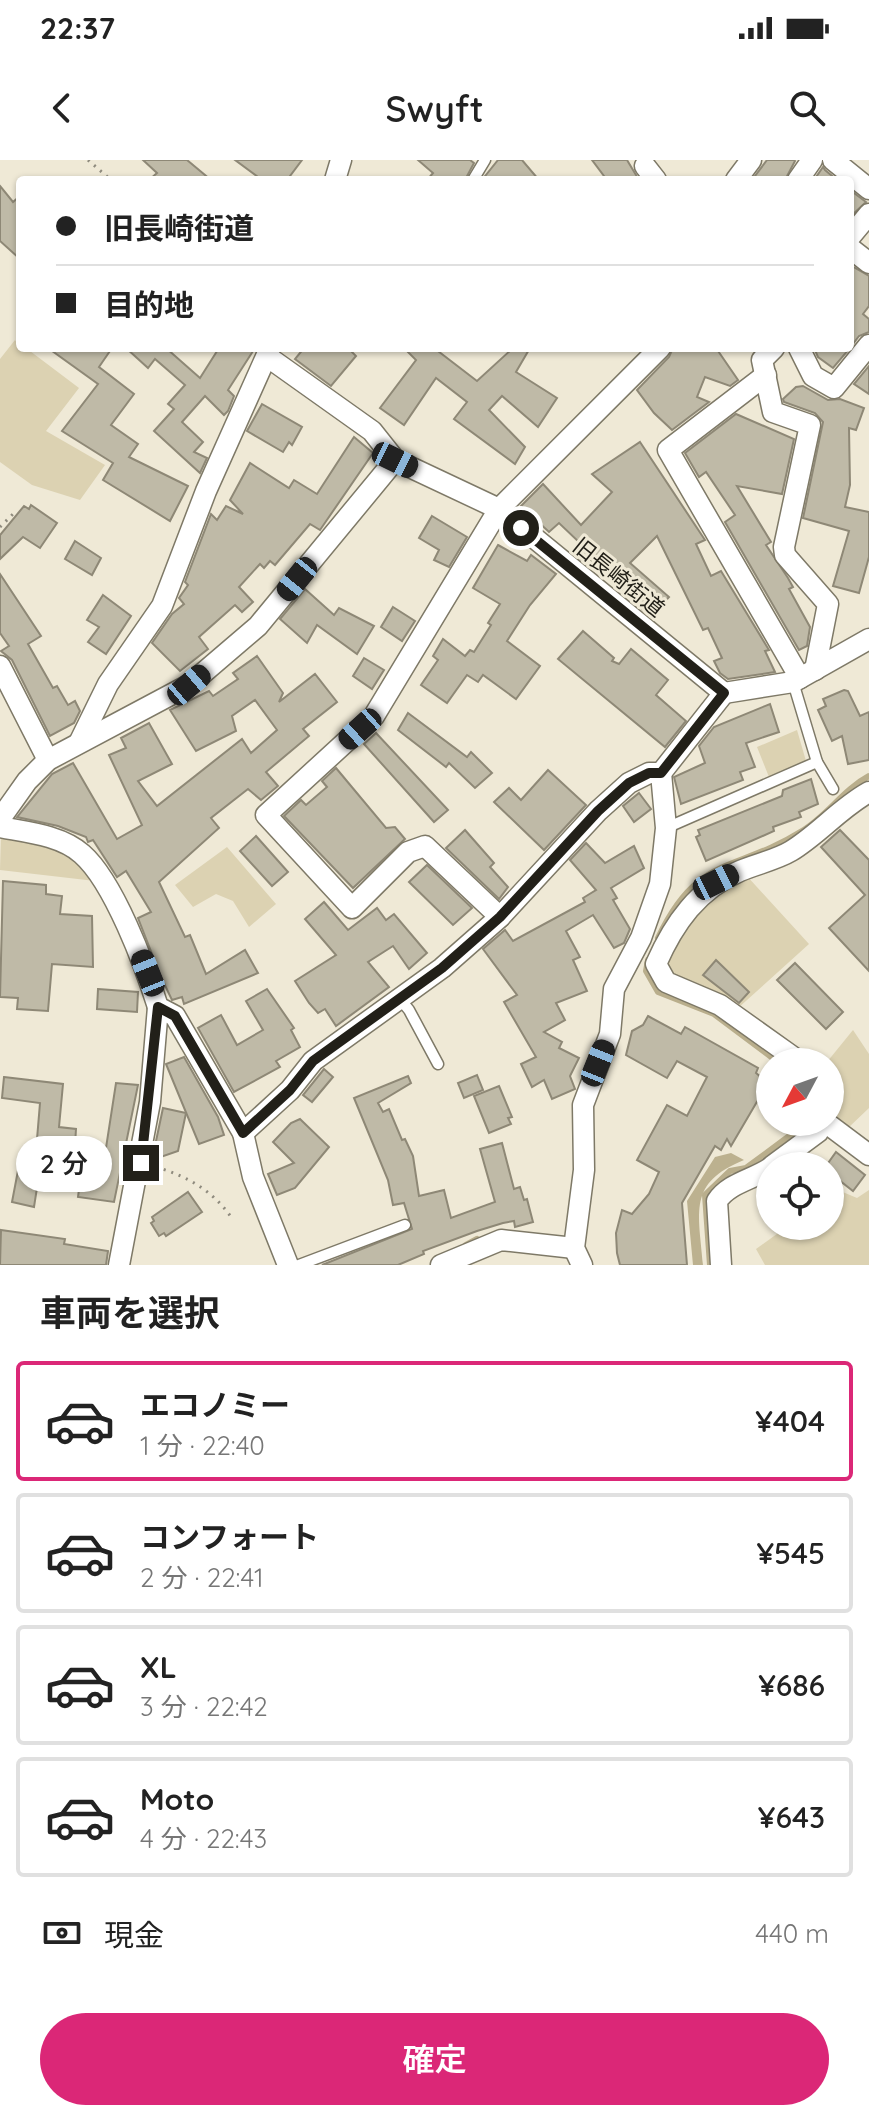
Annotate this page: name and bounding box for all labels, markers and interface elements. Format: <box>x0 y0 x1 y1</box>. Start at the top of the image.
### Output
text: 22:37 <box>40 9 115 47</box>
icon: back <box>40 86 84 130</box>
text: Swyft <box>385 86 484 131</box>
icon: search <box>785 86 829 130</box>
text: 旧長崎街道 <box>104 209 254 247</box>
text: 目的地 <box>104 286 194 324</box>
car <box>368 439 422 481</box>
route start <box>503 510 539 546</box>
street label: 旧長崎街道 <box>567 532 671 622</box>
car <box>273 553 321 605</box>
car <box>163 660 215 710</box>
car <box>334 704 386 754</box>
car <box>689 861 743 903</box>
car <box>128 946 168 1000</box>
car <box>578 1036 618 1090</box>
north arrow <box>756 1048 844 1136</box>
map controls <box>756 1048 844 1240</box>
callout: 2 分 <box>17 1135 113 1191</box>
route end <box>123 1145 159 1181</box>
text: 2 分 <box>40 1147 88 1180</box>
button: locate <box>756 1152 844 1240</box>
text: 車両を選択 <box>40 1290 220 1335</box>
icon: car <box>44 1385 116 1457</box>
text: エコノミー <box>140 1386 290 1424</box>
text: ¥404 <box>755 1402 825 1440</box>
text: 1 分 · 22:40 <box>140 1429 265 1462</box>
icon: car <box>44 1517 116 1589</box>
text: コンフォート <box>140 1518 319 1556</box>
text: ¥545 <box>756 1534 825 1572</box>
text: 2 分 · 22:41 <box>140 1561 264 1594</box>
text: XL <box>140 1648 177 1686</box>
icon: car <box>44 1649 116 1721</box>
text: ¥686 <box>758 1666 825 1704</box>
text: 3 分 · 22:42 <box>140 1690 268 1723</box>
text: Moto <box>140 1780 214 1818</box>
icon: car <box>44 1781 116 1853</box>
text: ¥643 <box>758 1798 825 1836</box>
text: 4 分 · 22:43 <box>140 1822 267 1855</box>
icon: cash <box>40 1911 84 1955</box>
text: 現金 <box>104 1916 164 1954</box>
text: 440 m <box>755 1917 829 1950</box>
button: 確定 <box>40 2013 829 2105</box>

